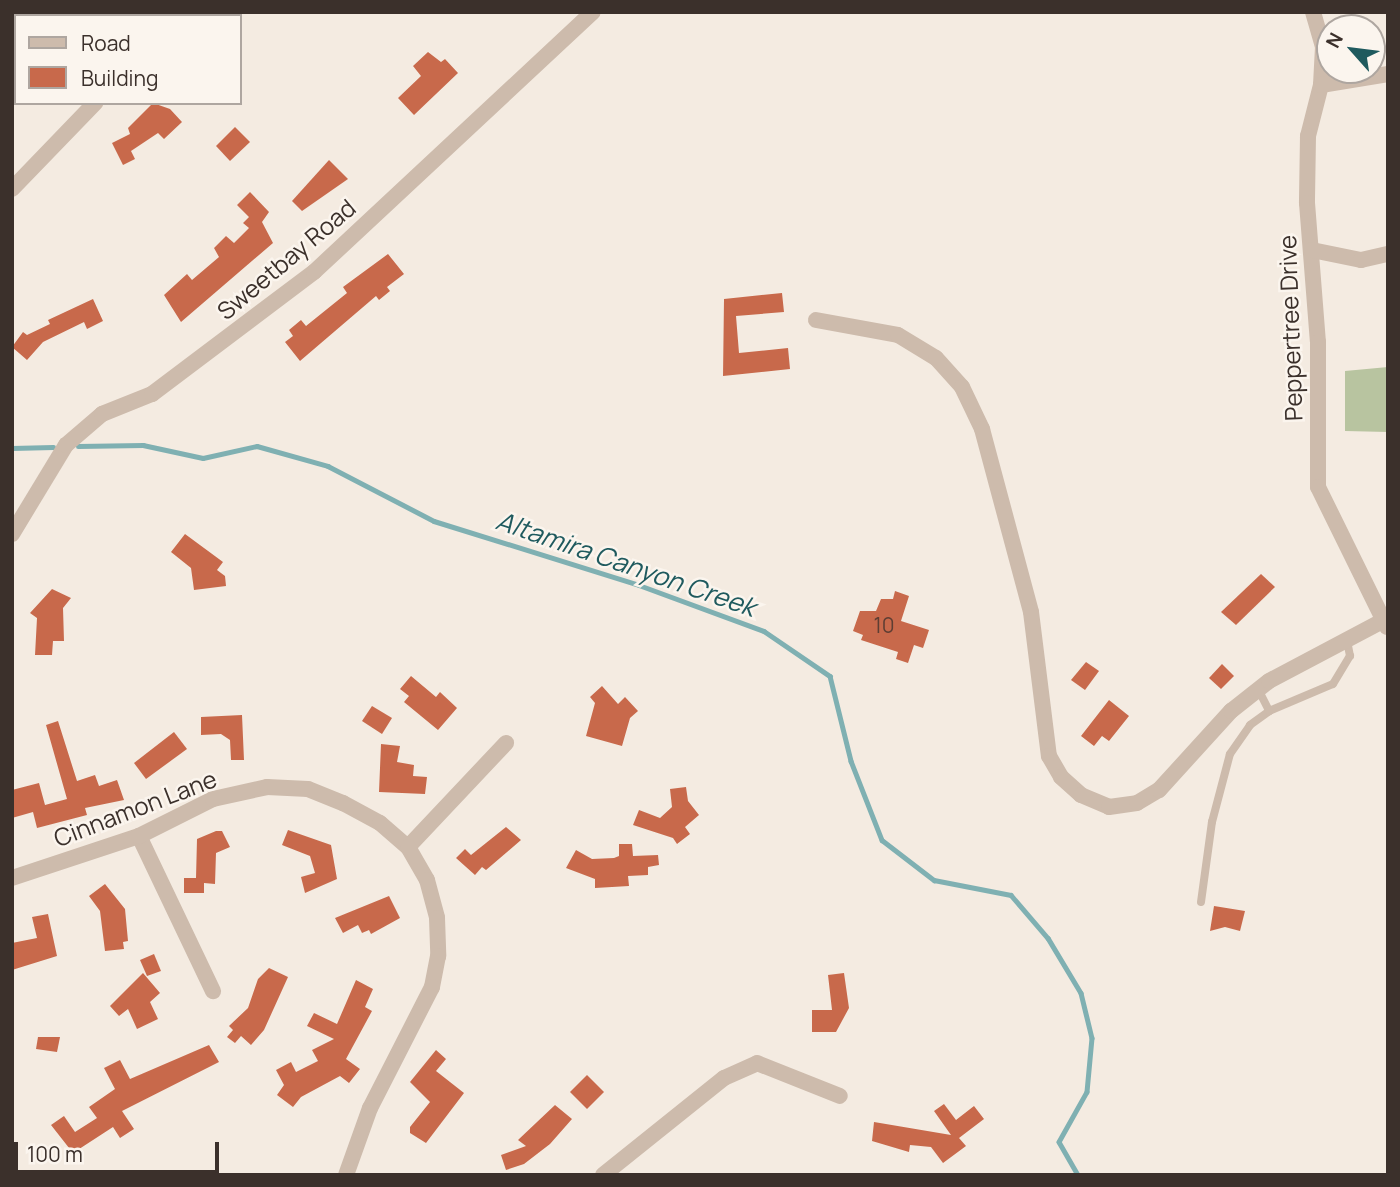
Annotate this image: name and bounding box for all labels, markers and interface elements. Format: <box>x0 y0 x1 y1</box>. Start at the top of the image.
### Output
legend <box>14 14 242 105</box>
north arrow <box>1316 14 1386 84</box>
text: N <box>1320 28 1349 52</box>
text: Road <box>81 29 131 57</box>
text: Building <box>81 64 158 92</box>
street label: Sweetbay Road <box>211 193 361 325</box>
street label: Peppertree Drive <box>1272 234 1308 422</box>
water label: Altamira Canyon Creek <box>492 505 760 623</box>
house number: 10 <box>874 612 894 638</box>
street label: Cinnamon Lane <box>50 764 220 852</box>
scale bar <box>18 1128 222 1172</box>
text: 100 m <box>27 1140 83 1168</box>

